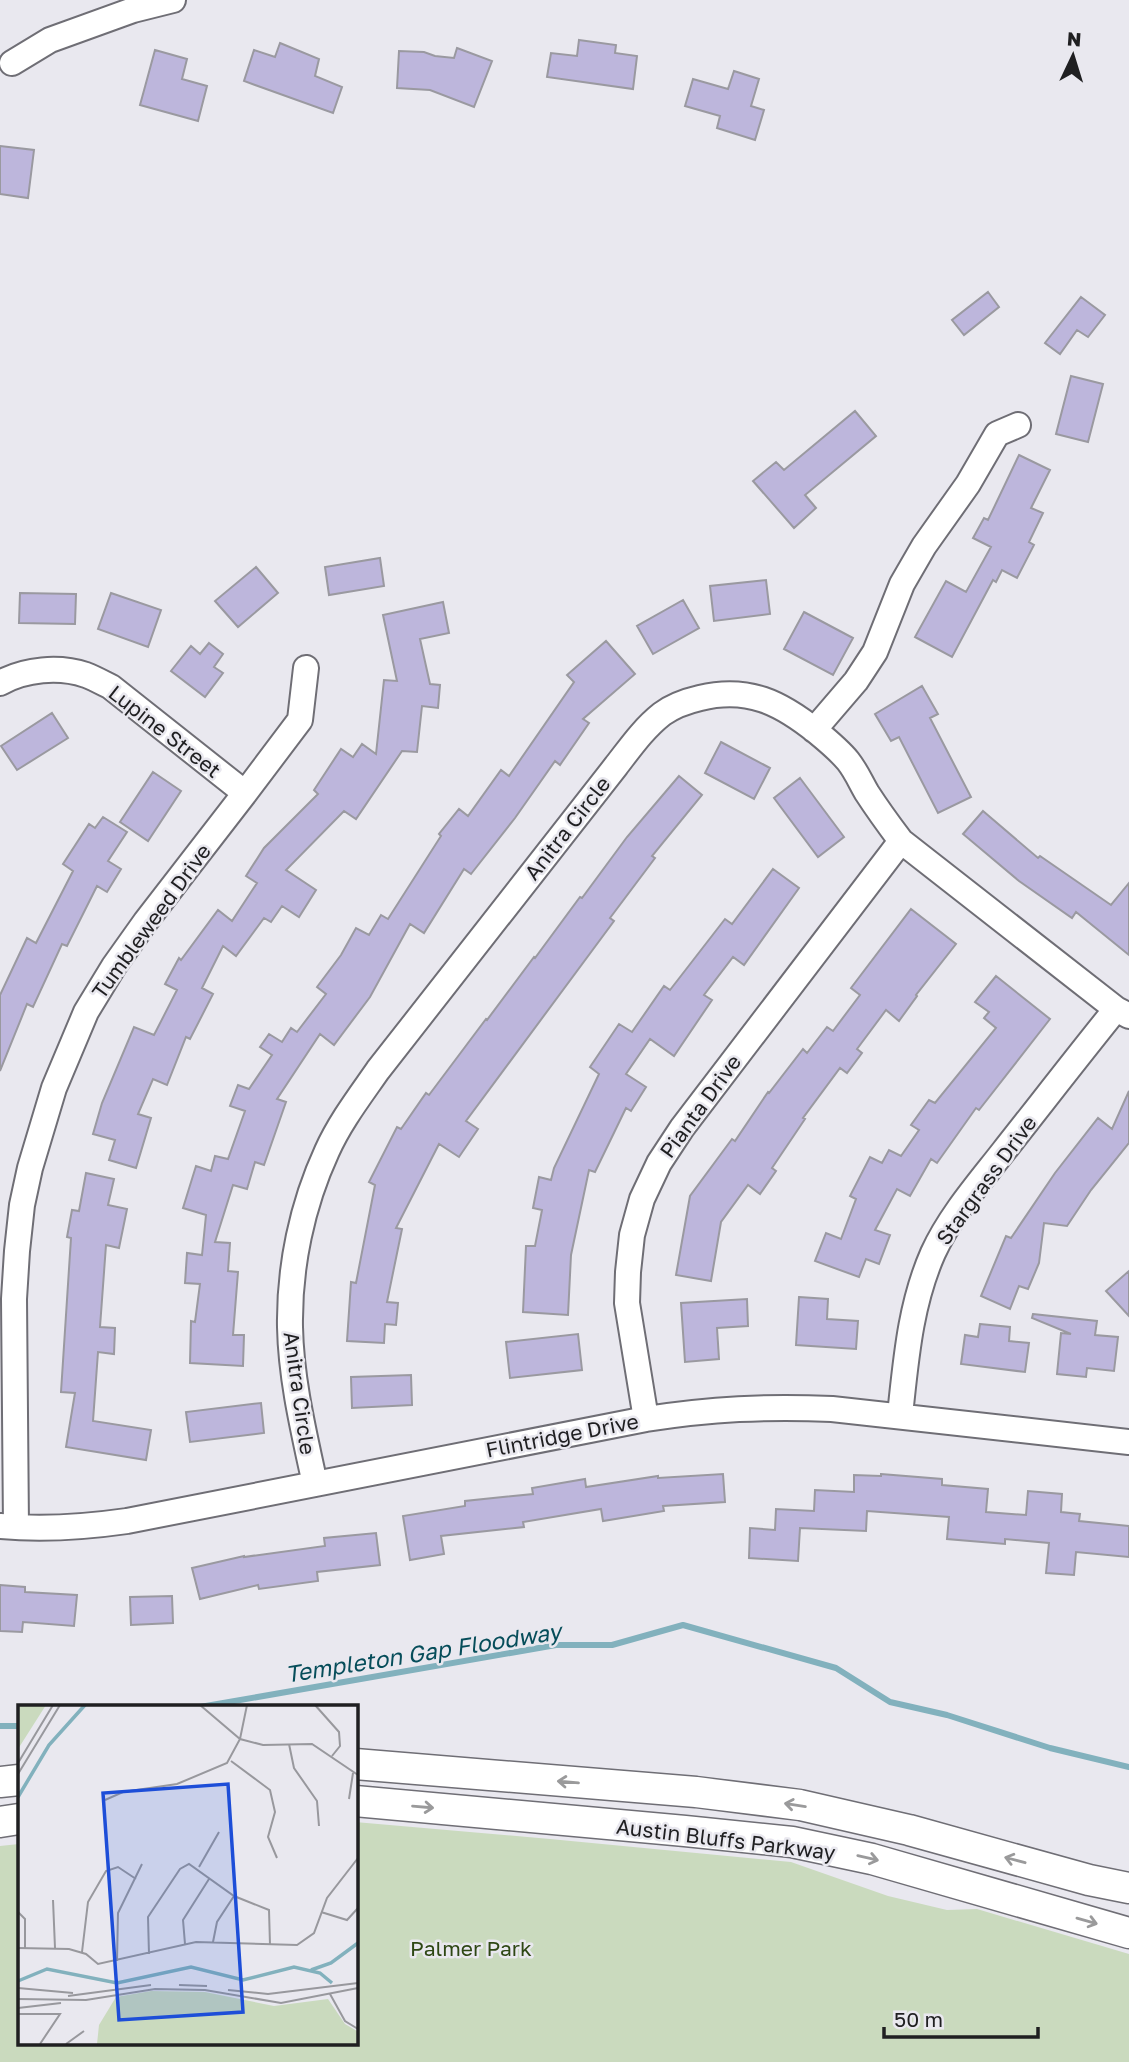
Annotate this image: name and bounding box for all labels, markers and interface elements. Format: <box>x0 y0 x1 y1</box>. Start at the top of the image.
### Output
north arrow <box>1038 21 1108 91</box>
text: N <box>1066 27 1082 51</box>
street label: Lupine Street <box>104 679 226 783</box>
street label: Anitra Circle <box>519 771 615 885</box>
street label: Tumbleweed Drive <box>86 838 216 1004</box>
street label: Pianta Drive <box>654 1049 746 1163</box>
street label: Stargrass Drive <box>930 1110 1042 1250</box>
street label: Anitra Circle <box>278 1330 322 1456</box>
street label: Flintridge Drive <box>483 1407 641 1463</box>
water label: Templeton Gap Floodway <box>283 1616 566 1688</box>
inset map <box>18 1705 357 2044</box>
one-way arrow <box>558 1775 580 1788</box>
one-way arrow <box>784 1798 807 1811</box>
one-way arrow <box>411 1801 434 1814</box>
street label: Austin Bluffs Parkway <box>615 1813 837 1865</box>
one-way arrow <box>856 1852 879 1866</box>
one-way arrow <box>1004 1853 1027 1866</box>
one-way arrow <box>1075 1915 1097 1928</box>
park label: Palmer Park <box>410 1935 532 1961</box>
scale bar <box>884 1996 1038 2040</box>
text: 50 m <box>894 2006 943 2032</box>

